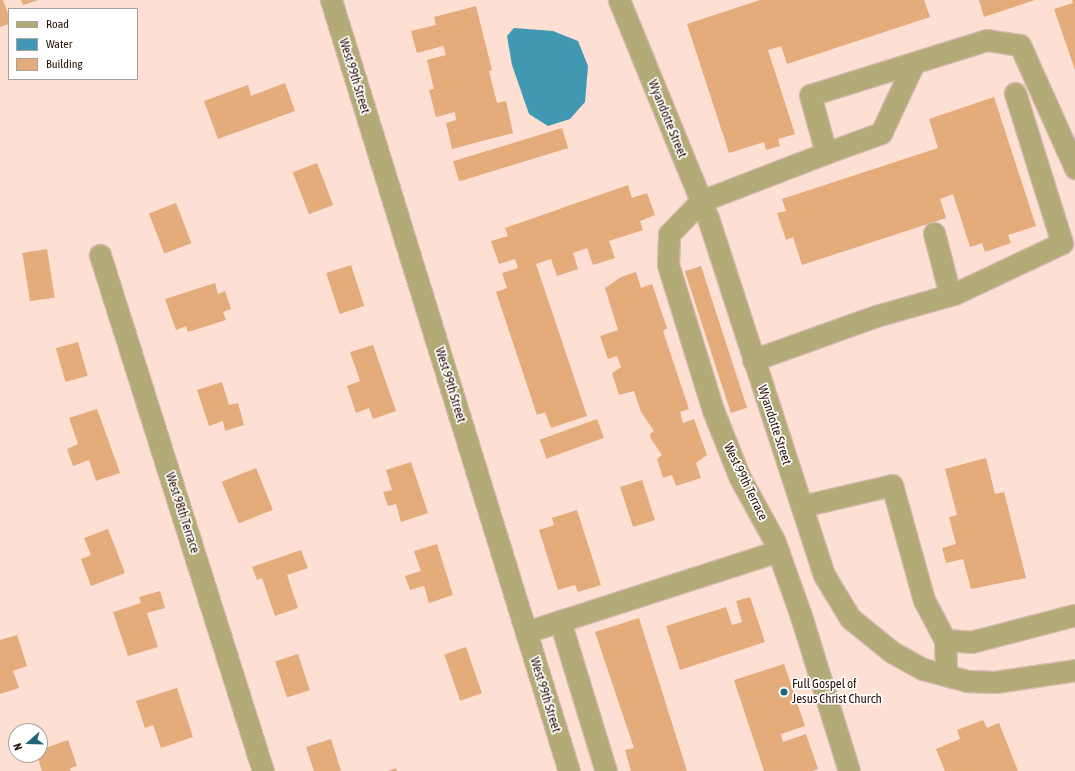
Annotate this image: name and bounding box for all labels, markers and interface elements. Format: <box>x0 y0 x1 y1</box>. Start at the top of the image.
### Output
legend <box>8 8 138 80</box>
text: Road <box>46 17 69 31</box>
text: Water <box>46 37 72 51</box>
street label: West 99th Street <box>335 37 373 115</box>
text: Building <box>46 57 83 71</box>
street label: Wyandotte Street <box>644 78 690 160</box>
street label: West 99th Street <box>431 346 469 424</box>
street label: Wyandotte Street <box>754 383 794 467</box>
street label: West 99th Terrace <box>720 441 770 523</box>
street label: West 98th Terrace <box>162 471 202 555</box>
street label: West 99th Street <box>526 656 564 734</box>
place label: Full Gospel of Jesus Christ Church <box>792 677 882 708</box>
marker: Full Gospel of Jesus Christ Church <box>779 687 789 697</box>
north arrow <box>8 723 48 763</box>
text: N <box>11 742 24 752</box>

